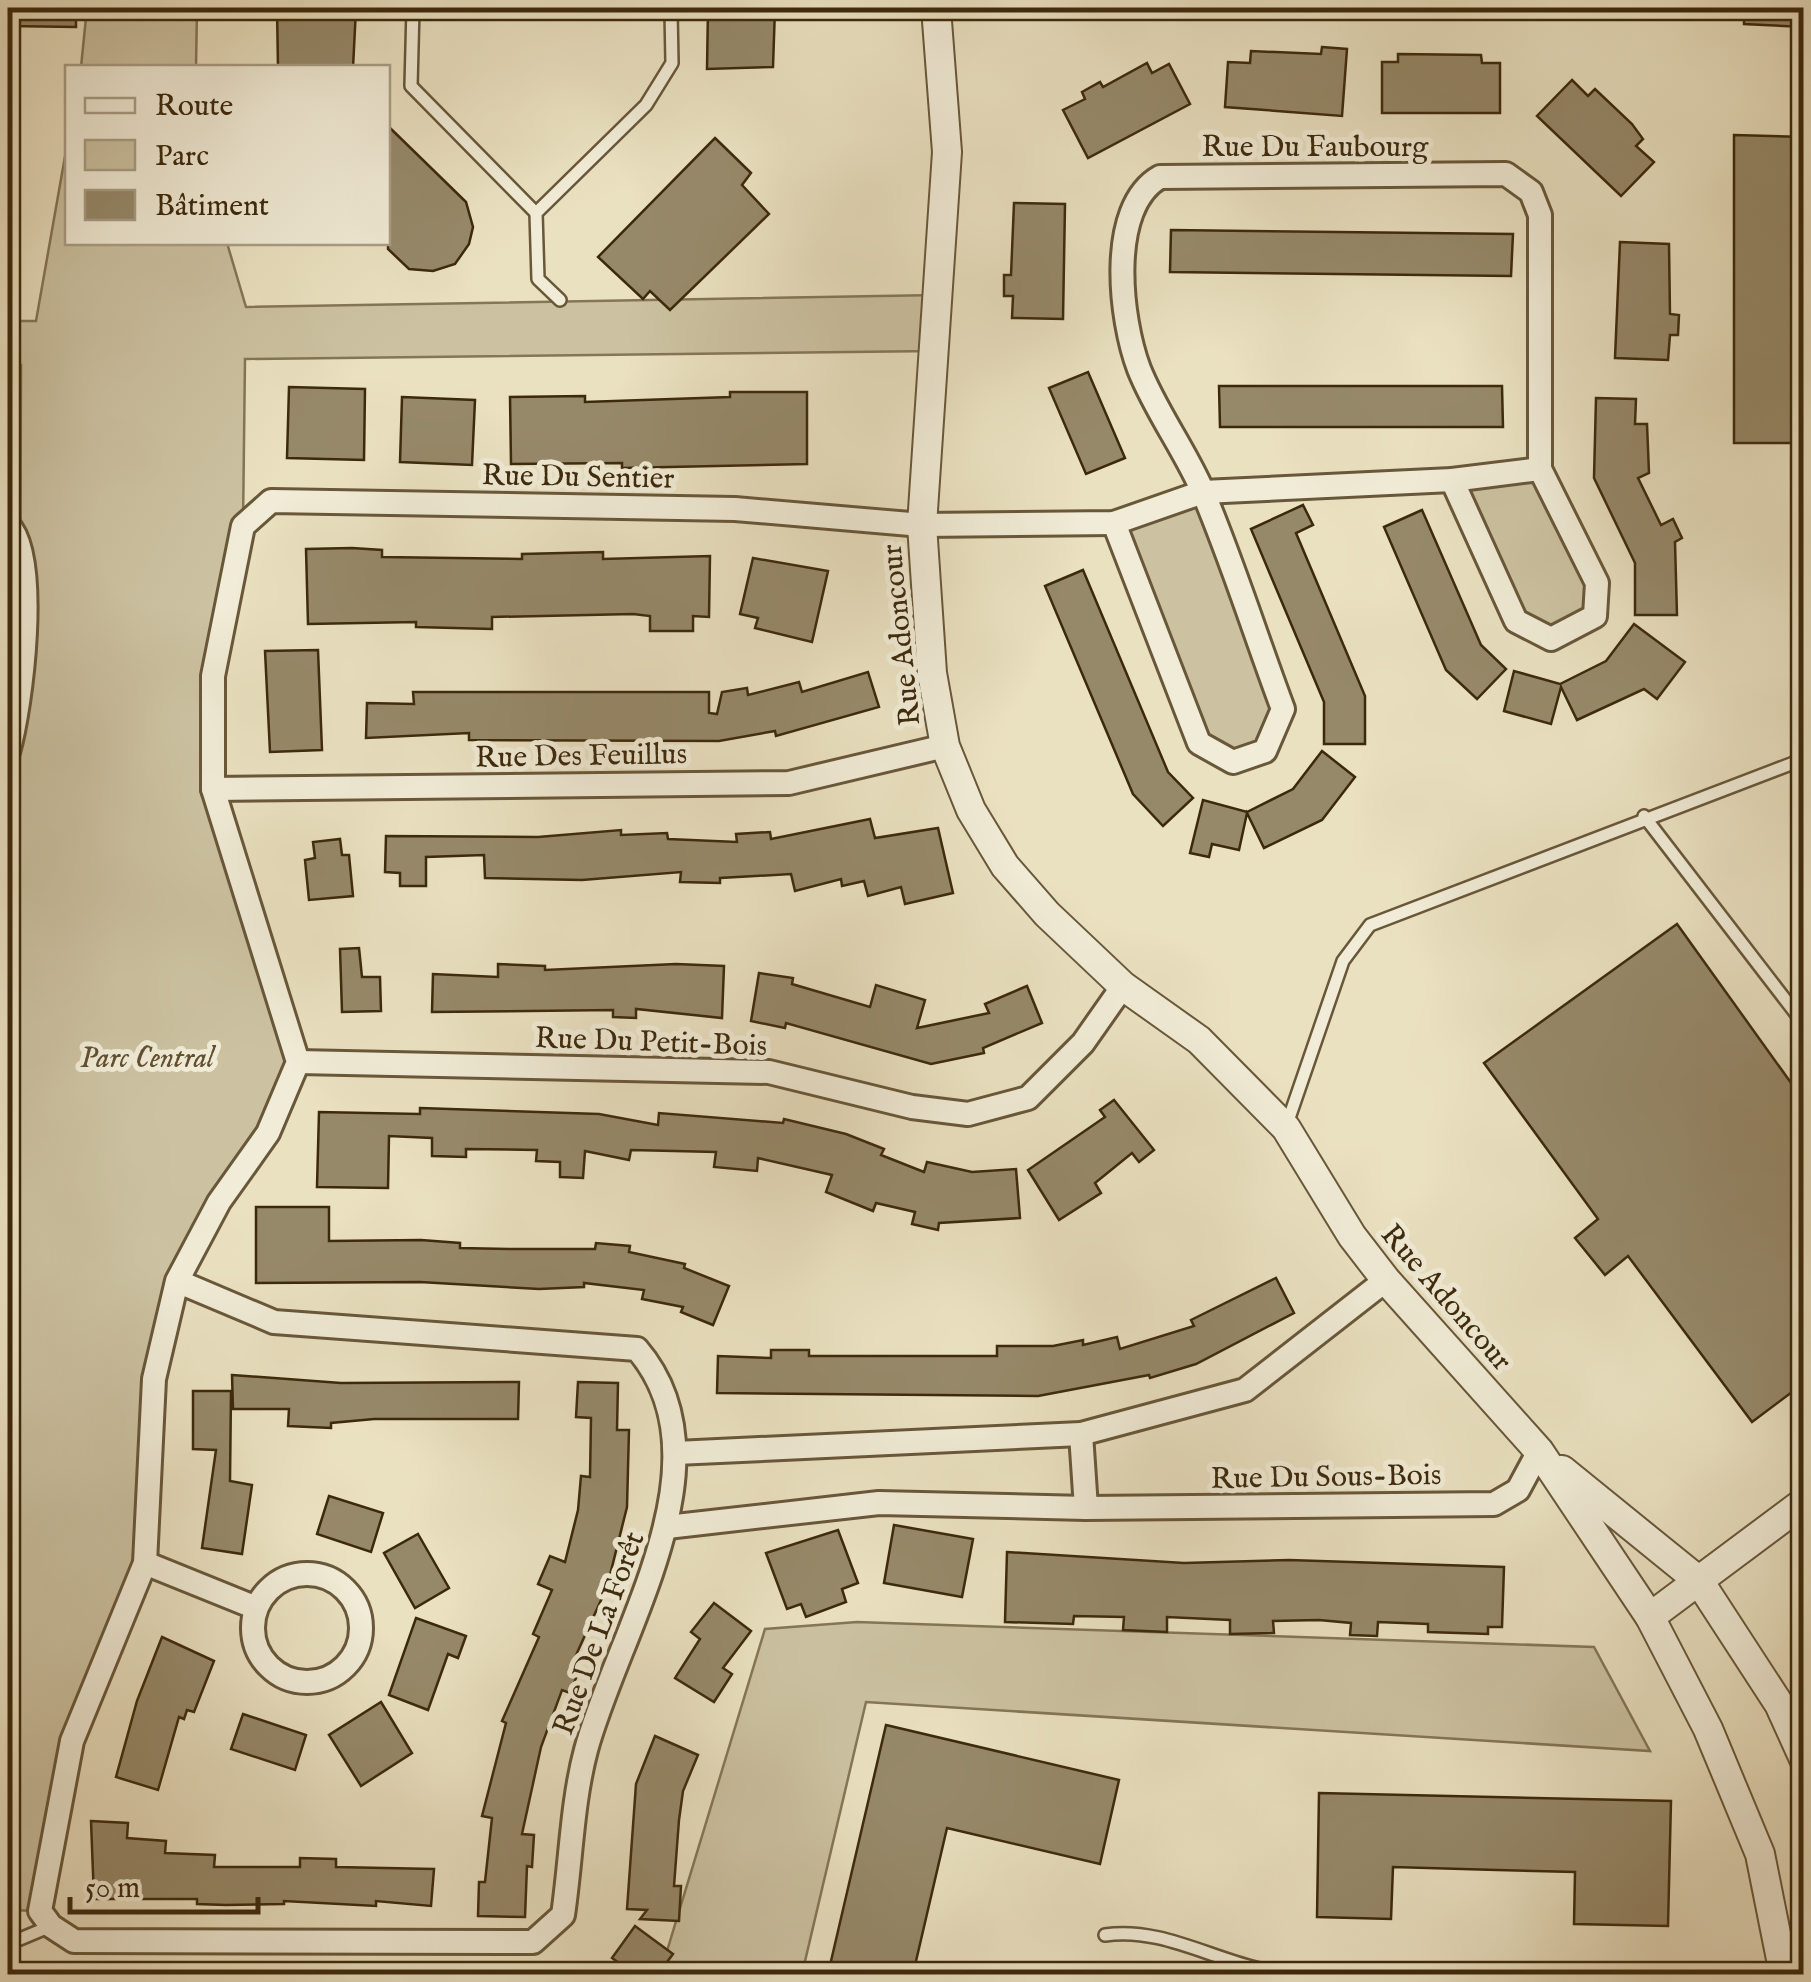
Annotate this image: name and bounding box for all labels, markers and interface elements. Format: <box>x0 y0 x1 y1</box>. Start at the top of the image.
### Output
legend <box>65 65 390 245</box>
text: Route <box>155 88 233 126</box>
street label: Rue Du Faubourg <box>1202 129 1429 167</box>
text: Parc <box>155 138 209 176</box>
text: Bâtiment <box>155 188 269 226</box>
street label: Rue Du Sentier <box>481 457 675 499</box>
street label: Rue Adoncour <box>874 542 930 727</box>
street label: Rue Des Feuillus <box>475 736 687 778</box>
street label: Rue Du Petit-Bois <box>534 1020 768 1066</box>
park label: Parc Central <box>80 1040 217 1078</box>
street label: Rue Adoncour <box>1371 1217 1520 1380</box>
street label: Rue Du Sous-Bois <box>1210 1457 1442 1499</box>
street label: Rue De La Forêt <box>545 1527 654 1741</box>
scale bar <box>70 1852 258 1914</box>
text: 50 m <box>85 1870 140 1908</box>

